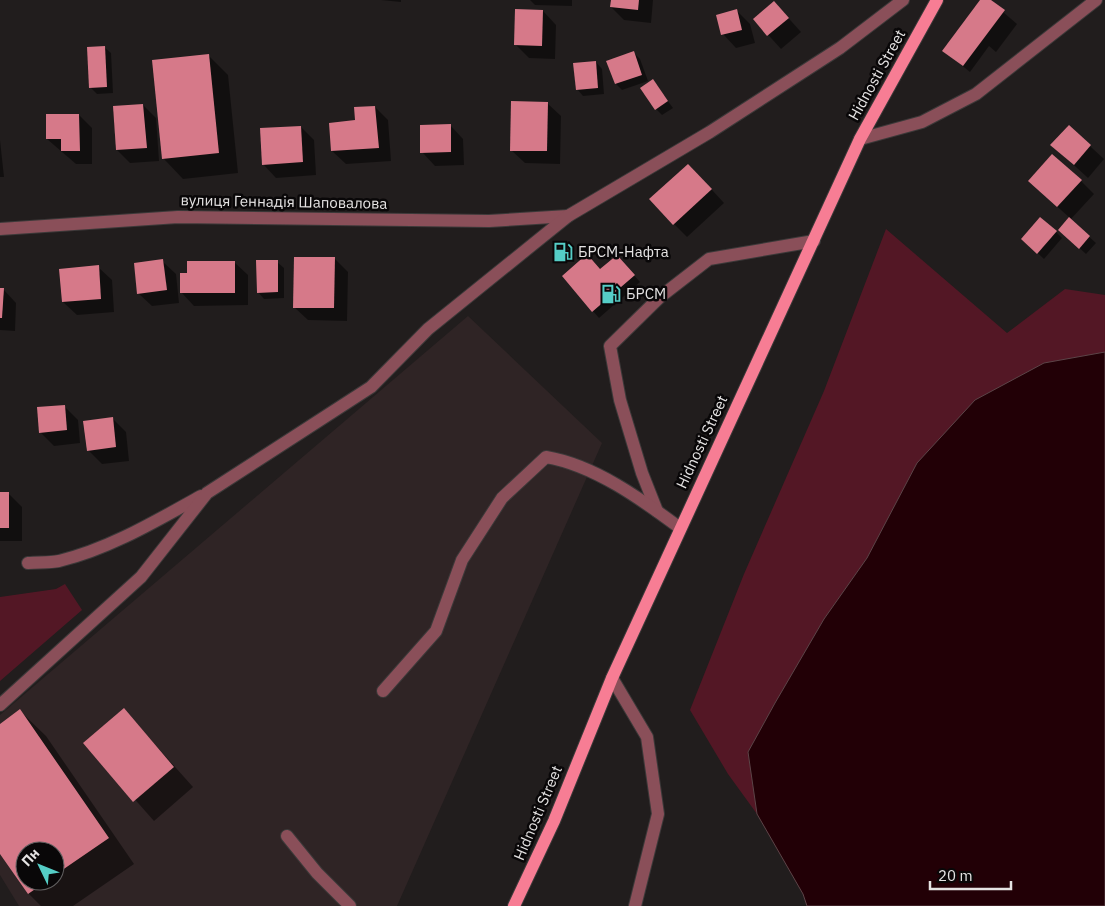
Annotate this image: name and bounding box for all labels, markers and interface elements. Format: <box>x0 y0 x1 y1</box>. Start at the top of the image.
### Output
street label: Hidnosti Street <box>844 26 909 123</box>
street label: вулиця Геннадія Шаповалова <box>180 190 388 213</box>
fuel station icon: БРСМ-Нафта <box>552 241 574 263</box>
place label: БРСМ-Нафта <box>578 242 669 261</box>
fuel station icon: БРСМ <box>600 283 622 305</box>
place label: БРСМ <box>626 284 666 303</box>
street label: Hidnosti Street <box>672 392 731 492</box>
street label: Hidnosti Street <box>509 763 566 863</box>
north arrow <box>15 841 65 891</box>
text: Пн <box>18 844 43 870</box>
scale bar <box>930 858 1011 890</box>
text: 20 m <box>938 866 973 885</box>

